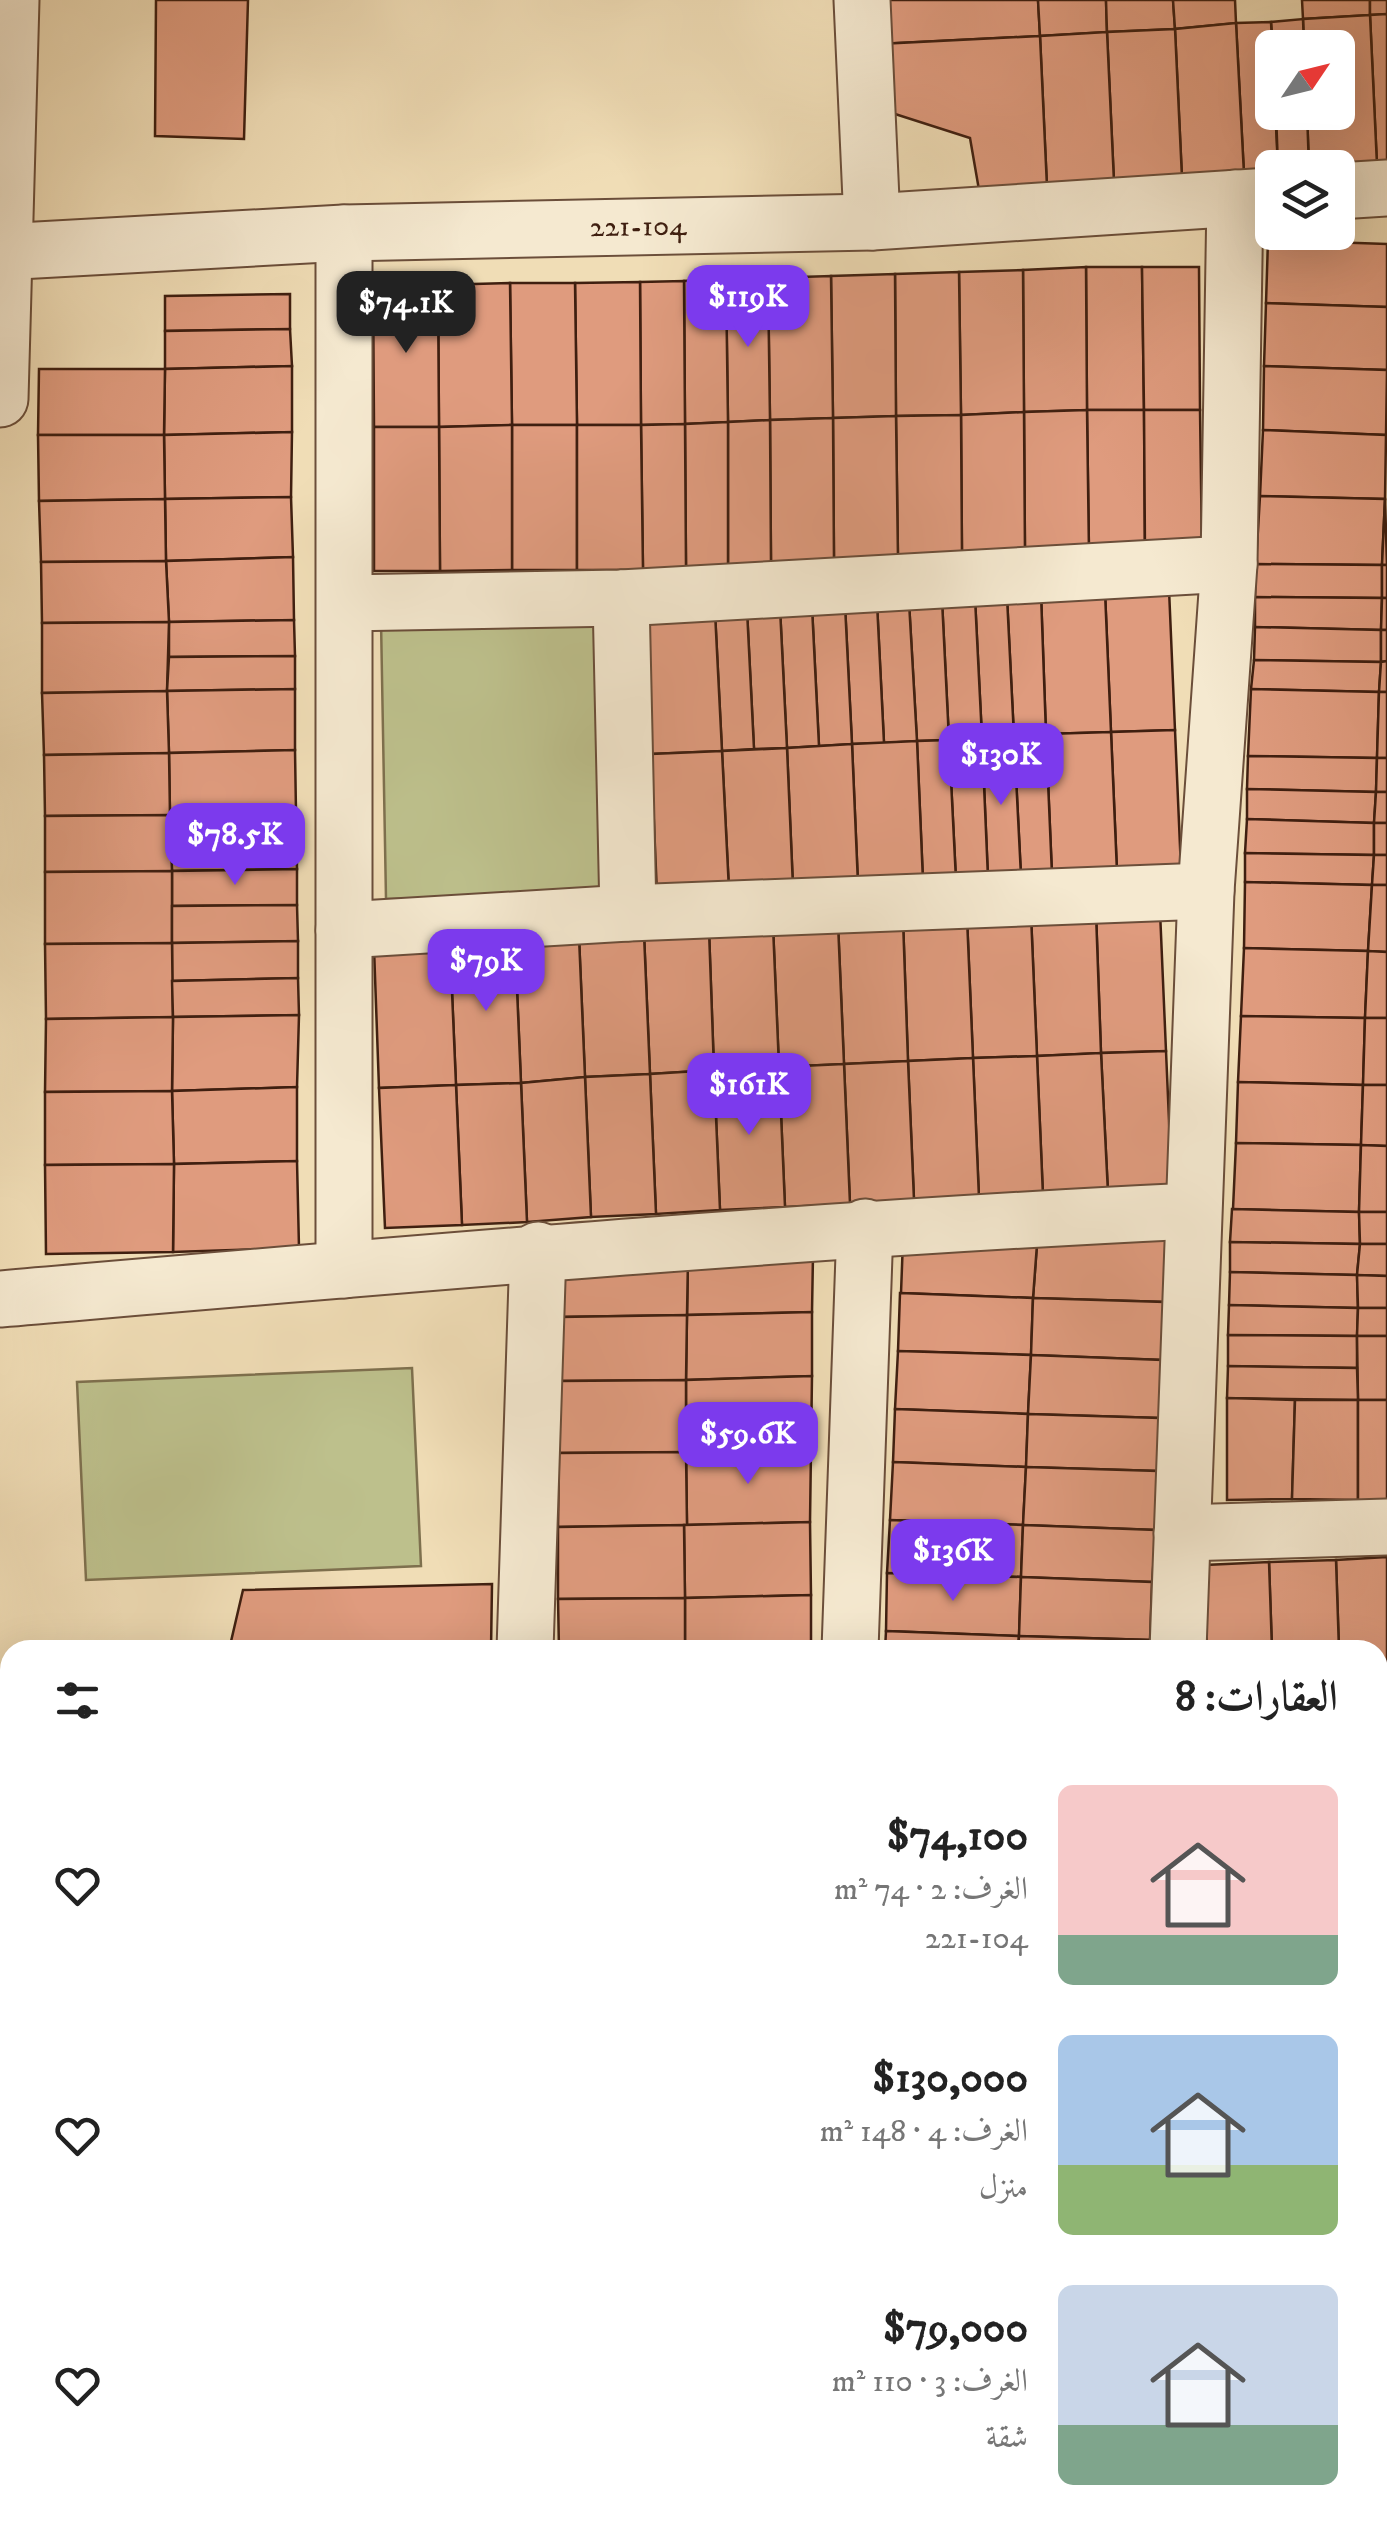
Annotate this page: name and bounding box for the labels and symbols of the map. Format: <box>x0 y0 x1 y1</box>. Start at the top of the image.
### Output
north arrow <box>1255 30 1355 130</box>
street label: 221-104 <box>589 208 687 246</box>
pin: $119K <box>678 265 818 350</box>
pin: $74.1K <box>325 271 487 356</box>
pin: $130K <box>931 723 1071 808</box>
pin: $78.5K <box>154 803 316 888</box>
pin: $79K <box>427 929 545 1014</box>
pin: $161K <box>679 1053 819 1138</box>
pin: $59.6K <box>667 1402 829 1487</box>
pin: $136K <box>883 1519 1023 1604</box>

